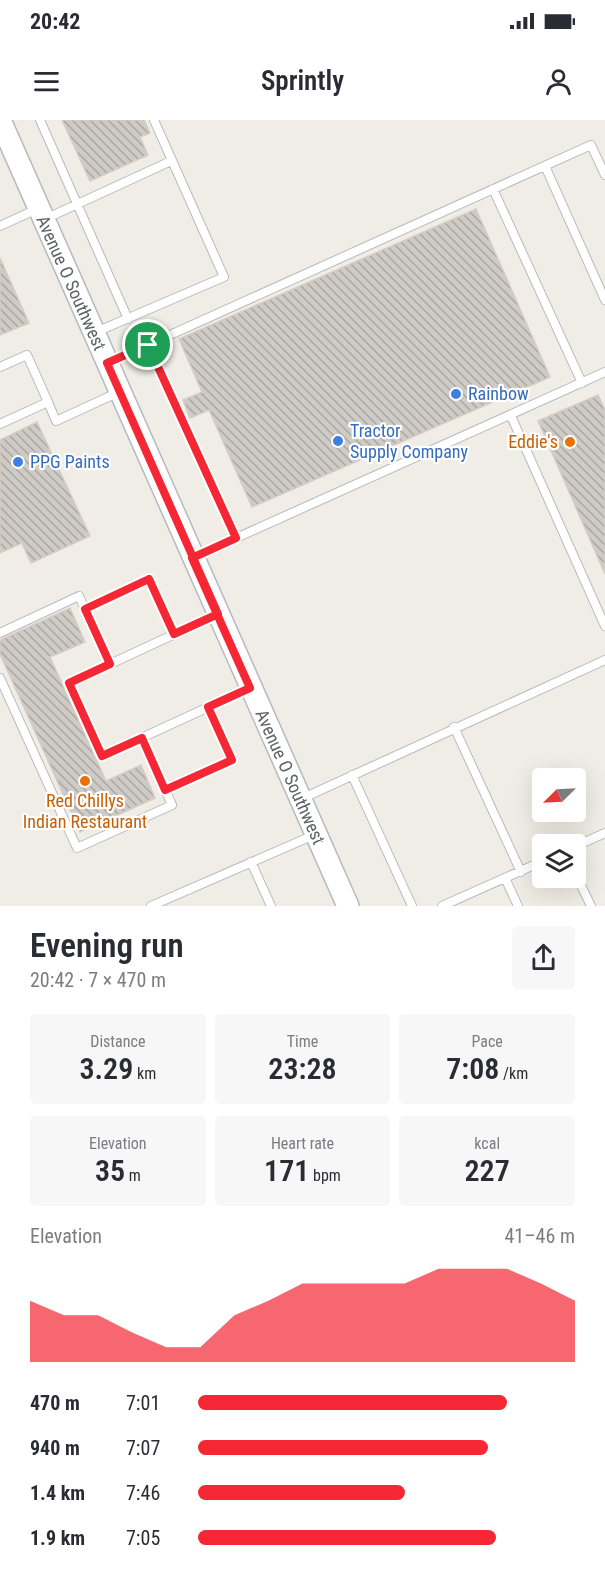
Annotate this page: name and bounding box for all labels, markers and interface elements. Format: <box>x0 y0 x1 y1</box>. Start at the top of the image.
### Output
text: 20:42 <box>30 9 81 34</box>
icon: menu <box>30 65 63 98</box>
text: Sprintly <box>261 65 344 97</box>
icon: person <box>542 65 575 98</box>
street label: Avenue O Southwest <box>32 212 111 354</box>
pin <box>122 319 173 370</box>
icon: arrive <box>131 328 164 361</box>
place label: Rainbow <box>468 383 529 404</box>
marker: Rainbow <box>449 387 463 401</box>
place label: Tractor Supply Company <box>350 420 469 462</box>
place label: Eddie's <box>508 431 558 452</box>
marker: Tractor Supply Company <box>331 434 345 448</box>
marker: Eddie's <box>563 435 577 449</box>
place label: PPG Paints <box>30 451 110 472</box>
marker: PPG Paints <box>11 455 25 469</box>
street label: Avenue O Southwest <box>251 706 330 848</box>
north arrow <box>532 768 586 822</box>
map controls <box>532 768 586 888</box>
marker: Red Chillys Indian Restaurant <box>78 774 92 788</box>
place label: Red Chillys Indian Restaurant <box>23 790 147 832</box>
button: layers <box>532 834 586 888</box>
text: Evening run <box>30 926 184 965</box>
button: share <box>512 926 575 989</box>
text: 20:42 · 7 × 470 m <box>30 968 166 992</box>
text: Distance <box>90 1032 145 1051</box>
text: Time <box>287 1032 318 1051</box>
text: Pace <box>471 1032 503 1051</box>
text: 3.29 <box>79 1051 133 1086</box>
text: 23:28 <box>268 1051 337 1086</box>
text: 7:08 <box>446 1051 499 1086</box>
text: km <box>133 1064 156 1083</box>
text: /km <box>499 1064 528 1083</box>
text: Elevation <box>89 1134 147 1153</box>
text: Heart rate <box>271 1134 334 1153</box>
text: kcal <box>474 1134 500 1153</box>
text: 35 <box>95 1153 125 1188</box>
text: 171 <box>264 1153 309 1188</box>
text: 227 <box>465 1153 510 1188</box>
text: m <box>125 1166 141 1185</box>
text: bpm <box>309 1166 341 1185</box>
text: Elevation <box>30 1224 102 1248</box>
text: 41–46 m <box>504 1224 575 1248</box>
text: 470 m <box>30 1391 80 1415</box>
text: 7:01 <box>126 1391 160 1415</box>
text: 940 m <box>30 1436 80 1460</box>
text: 7:07 <box>126 1436 160 1460</box>
text: 1.4 km <box>30 1481 85 1505</box>
text: 7:46 <box>126 1481 160 1505</box>
text: 1.9 km <box>30 1526 85 1550</box>
text: 7:05 <box>126 1526 160 1550</box>

